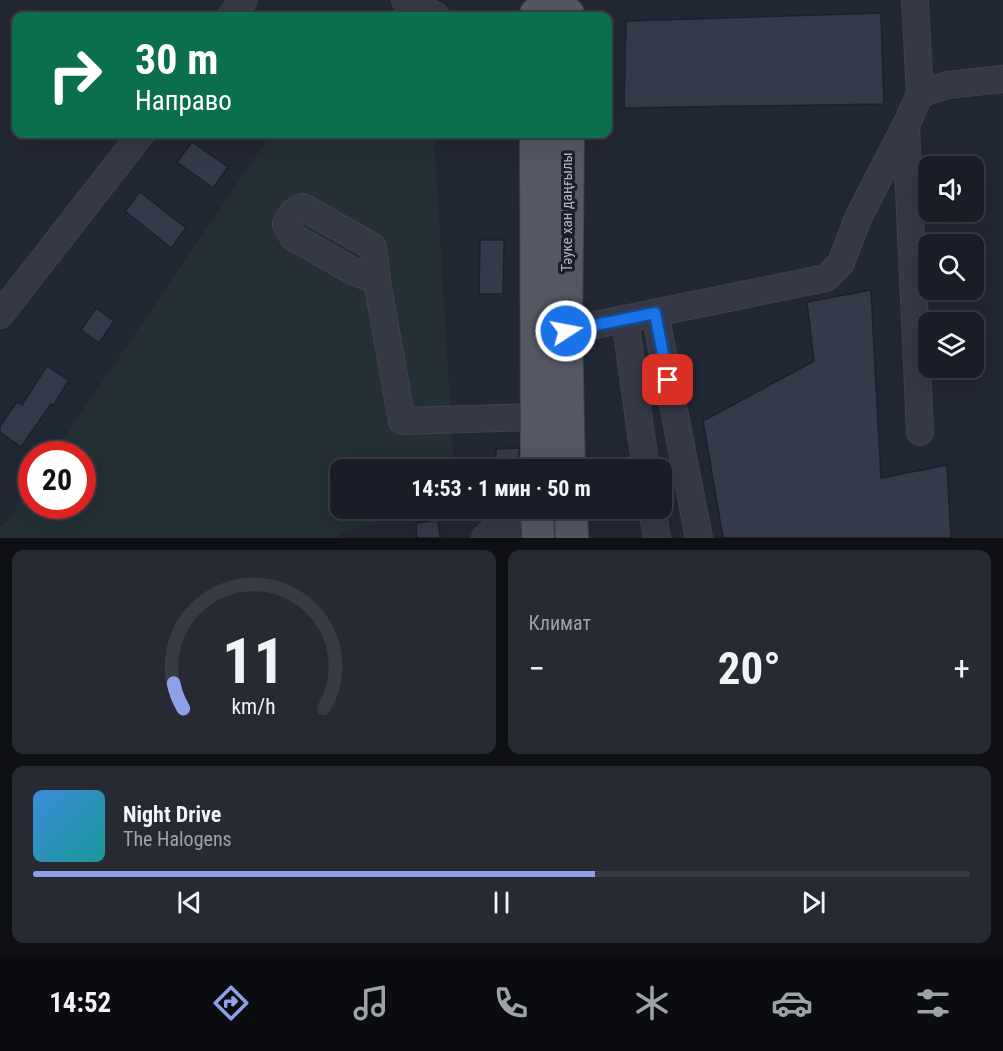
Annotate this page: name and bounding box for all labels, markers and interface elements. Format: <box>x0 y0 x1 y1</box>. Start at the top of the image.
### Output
text: 30 m <box>135 35 218 84</box>
icon: right <box>36 36 114 114</box>
text: Направо <box>135 85 232 117</box>
street label: Тәуке хан даңғылы <box>558 152 576 272</box>
map controls <box>918 156 984 378</box>
button: sound <box>918 156 984 222</box>
button: search <box>918 234 984 300</box>
position arrow <box>534 299 598 363</box>
button: layers <box>918 312 984 378</box>
pin <box>642 354 693 405</box>
icon: arrive <box>651 363 684 396</box>
speed limit sign: 20 <box>18 441 96 519</box>
text: 14:53 · 1 мин · 50 m <box>411 476 591 501</box>
text: Климат <box>529 611 591 635</box>
text: 11 <box>222 625 285 698</box>
text: 20° <box>718 642 781 695</box>
text: − <box>529 649 545 688</box>
text: + <box>954 649 970 688</box>
text: km/h <box>232 694 276 719</box>
text: Night Drive <box>123 802 221 827</box>
text: The Halogens <box>123 827 232 851</box>
icon: previous <box>173 886 206 919</box>
icon: pause <box>485 886 518 919</box>
icon: next <box>797 886 830 919</box>
icon: directions <box>210 982 252 1024</box>
icon: music <box>350 982 392 1024</box>
icon: phone <box>490 982 532 1024</box>
icon: climate <box>631 982 673 1024</box>
icon: car <box>771 982 813 1024</box>
icon: filters <box>912 982 954 1024</box>
text: 14:52 <box>49 987 111 1019</box>

